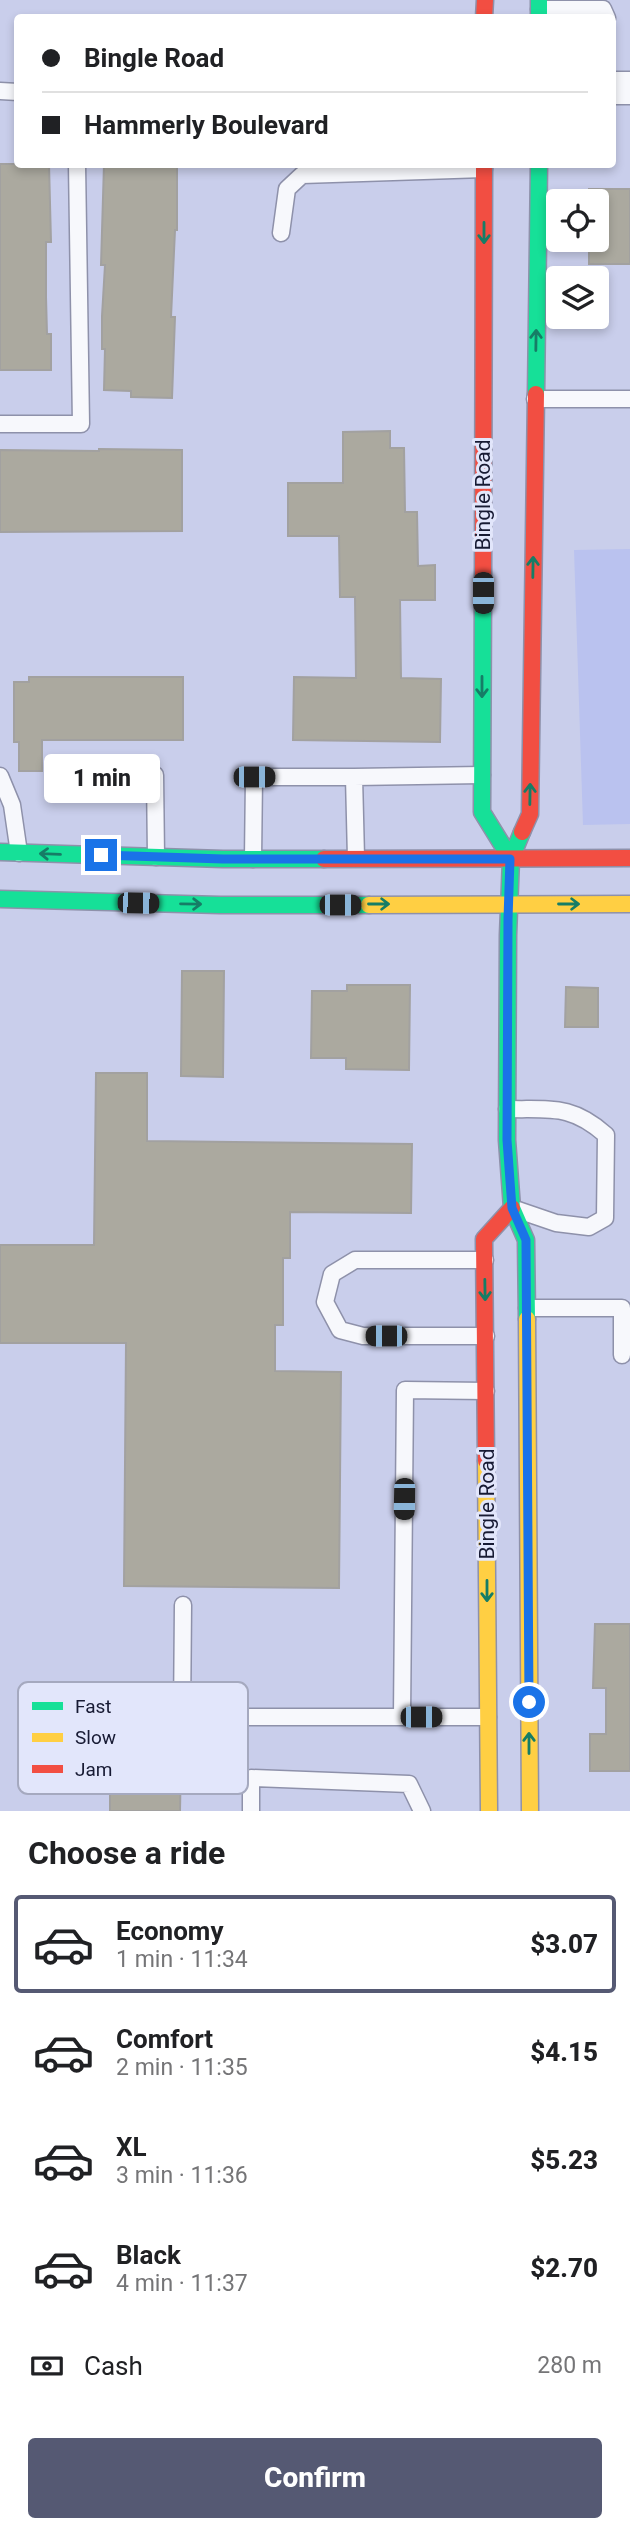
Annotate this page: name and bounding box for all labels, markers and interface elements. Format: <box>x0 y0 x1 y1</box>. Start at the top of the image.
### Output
text: Bingle Road <box>84 43 224 73</box>
text: Hammerly Boulevard <box>84 110 329 140</box>
map controls <box>546 189 609 329</box>
button: locate <box>546 189 609 252</box>
one-way arrow <box>477 221 491 244</box>
button: layers <box>546 266 609 329</box>
one-way arrow <box>529 328 543 351</box>
street label: Bingle Road <box>471 439 495 551</box>
one-way arrow <box>526 556 540 579</box>
car <box>473 572 494 614</box>
one-way arrow <box>475 675 489 698</box>
callout: 1 min <box>43 754 159 802</box>
text: 1 min <box>73 765 131 792</box>
car <box>234 767 276 788</box>
one-way arrow <box>523 783 537 806</box>
route end <box>85 839 117 871</box>
one-way arrow <box>39 847 62 860</box>
car <box>117 892 160 914</box>
car <box>320 895 362 916</box>
one-way arrow <box>179 897 202 911</box>
one-way arrow <box>368 897 391 911</box>
one-way arrow <box>557 897 580 911</box>
one-way arrow <box>478 1278 492 1301</box>
car <box>366 1326 408 1347</box>
street label: Bingle Road <box>475 1448 499 1560</box>
car <box>394 1478 415 1520</box>
one-way arrow <box>480 1579 494 1602</box>
legend <box>18 1682 248 1794</box>
route start <box>513 1686 545 1718</box>
text: Fast <box>75 1695 112 1718</box>
car <box>401 1707 443 1728</box>
text: Slow <box>75 1726 116 1749</box>
one-way arrow <box>522 1732 536 1755</box>
text: Jam <box>75 1758 112 1781</box>
text: Choose a ride <box>28 1834 225 1872</box>
icon: car <box>32 1913 95 1976</box>
text: Economy <box>116 1916 223 1946</box>
text: $3.07 <box>530 1929 598 1959</box>
text: 1 min · 11:34 <box>116 1946 248 1973</box>
icon: car <box>32 2021 95 2084</box>
text: Comfort <box>116 2024 213 2054</box>
text: $4.15 <box>530 2037 598 2067</box>
text: 2 min · 11:35 <box>116 2054 248 2081</box>
icon: car <box>32 2129 95 2192</box>
text: XL <box>116 2132 147 2162</box>
text: $5.23 <box>530 2145 598 2175</box>
text: 3 min · 11:36 <box>116 2162 248 2189</box>
icon: car <box>32 2237 95 2300</box>
text: Black <box>116 2240 181 2270</box>
text: $2.70 <box>530 2253 598 2283</box>
text: 4 min · 11:37 <box>116 2270 248 2297</box>
icon: cash <box>28 2347 66 2385</box>
text: Cash <box>84 2351 143 2381</box>
text: 280 m <box>537 2352 602 2379</box>
button: Confirm <box>28 2438 602 2518</box>

